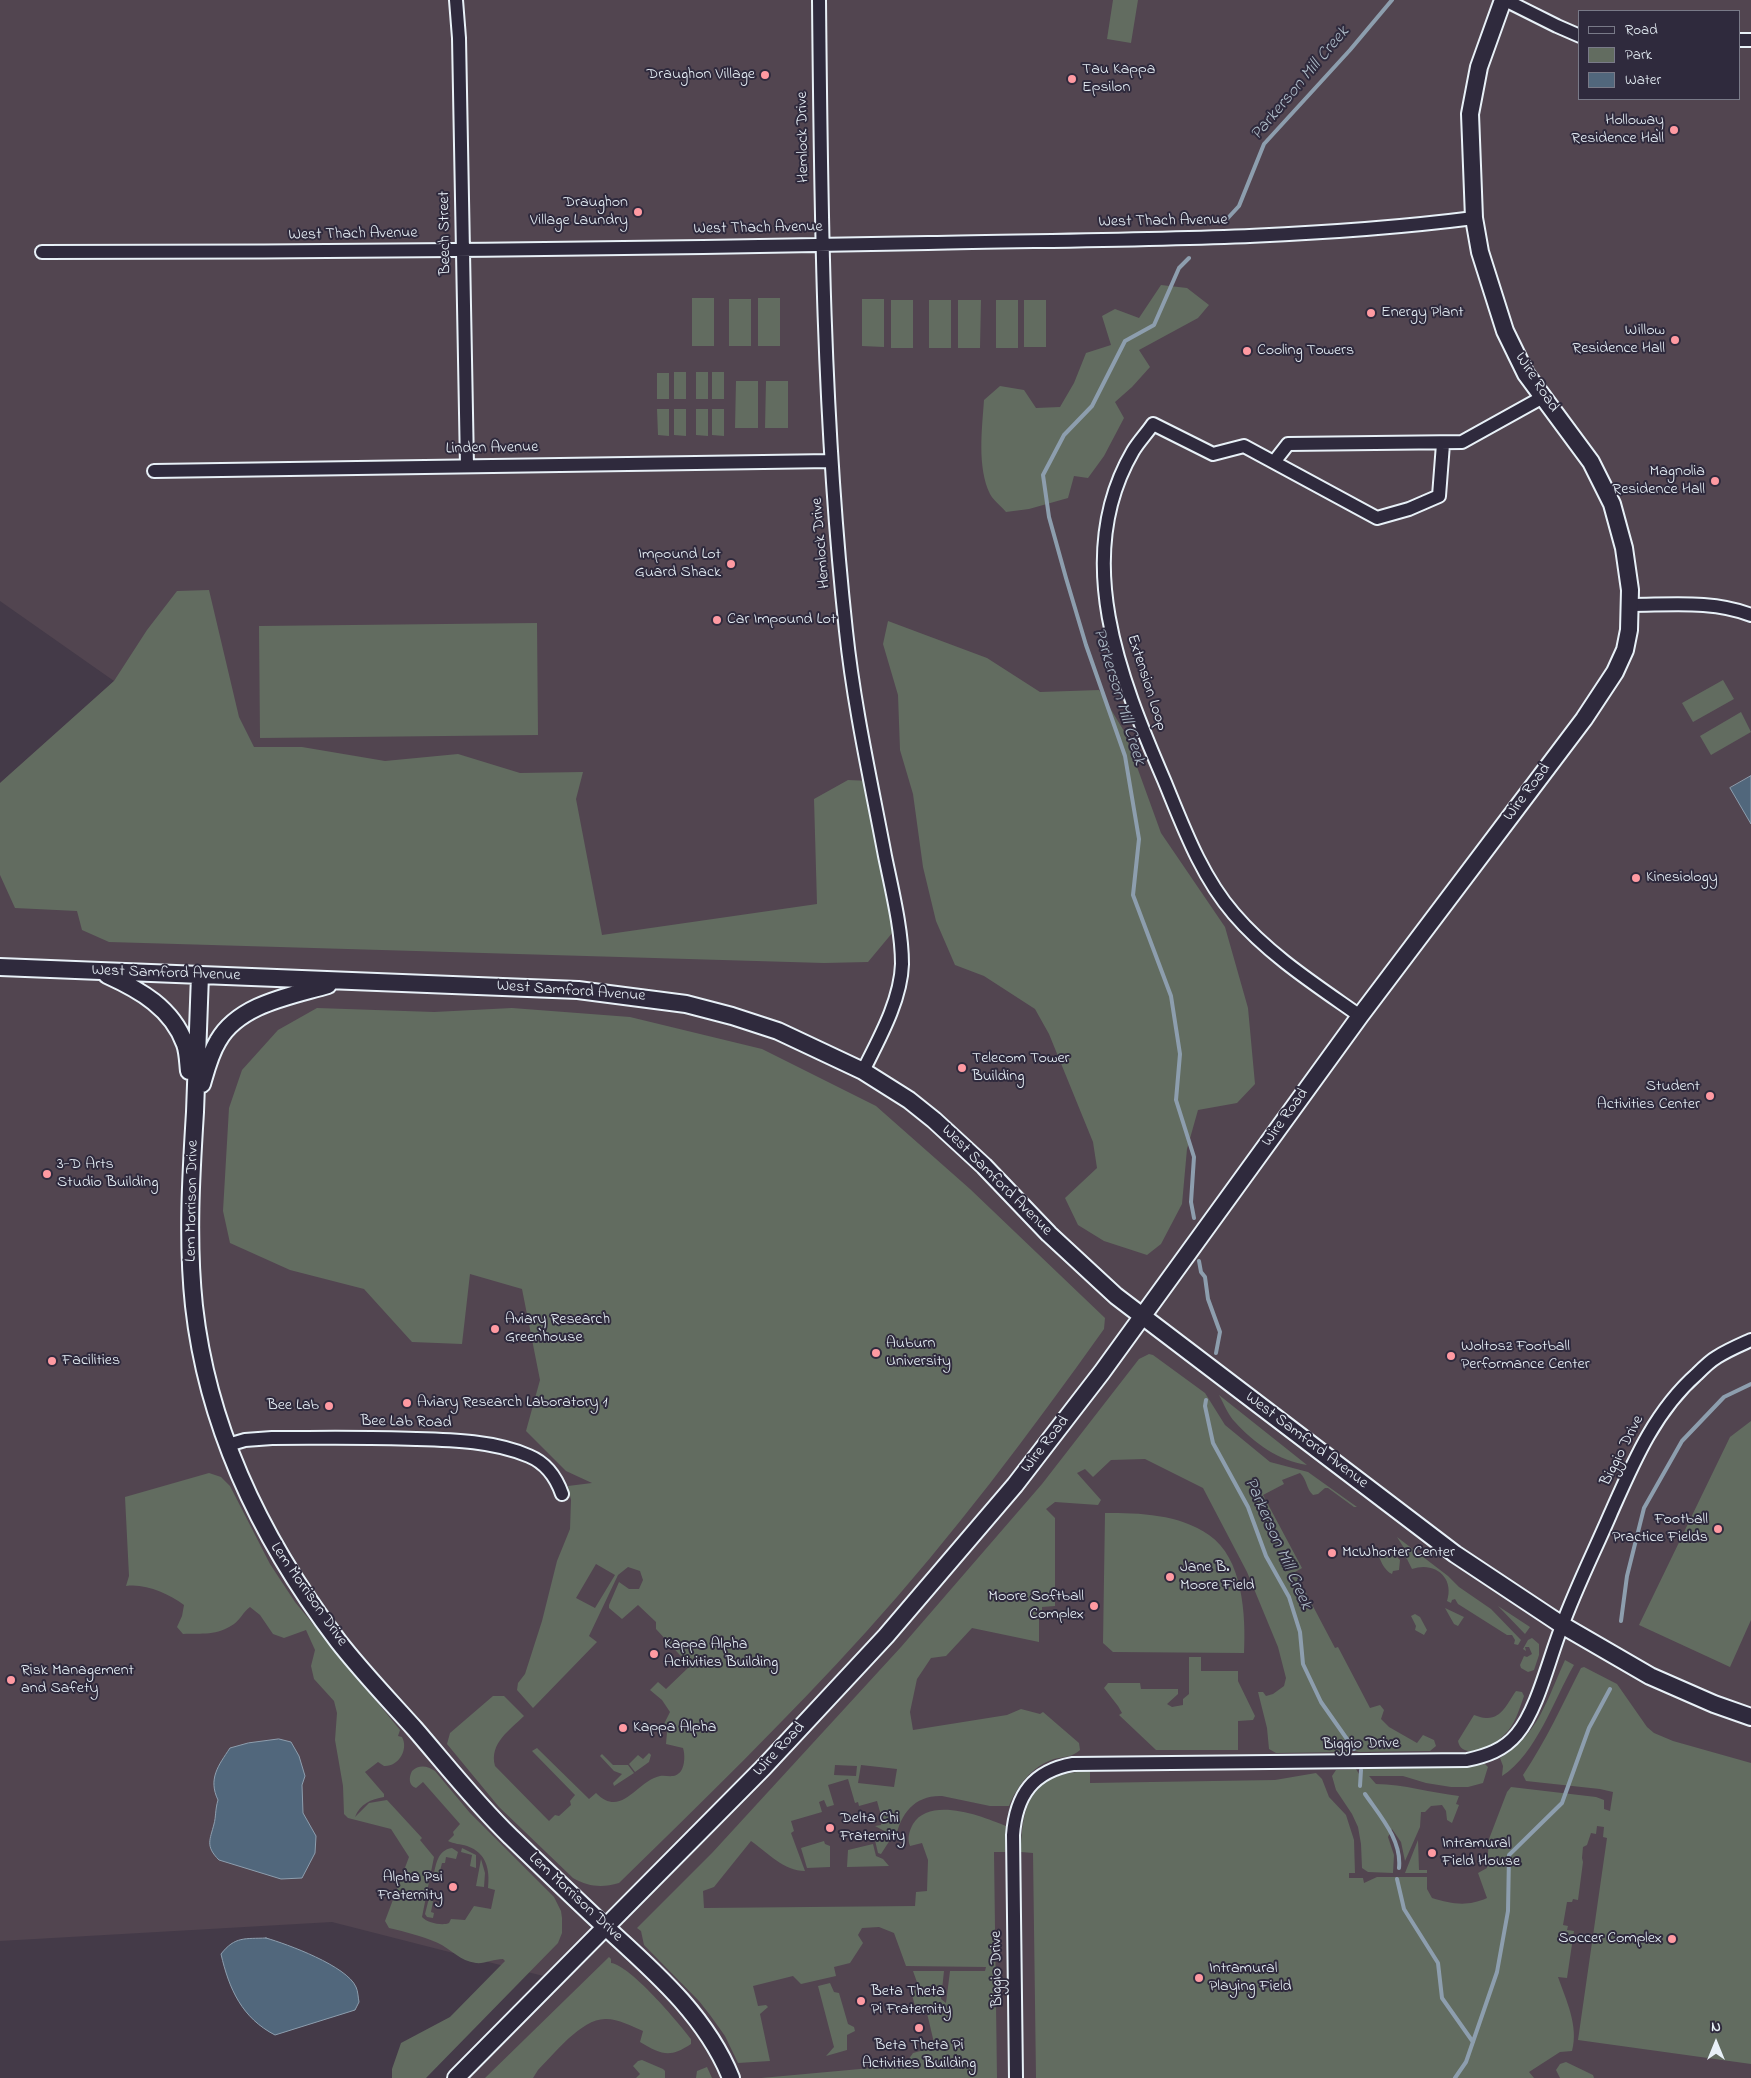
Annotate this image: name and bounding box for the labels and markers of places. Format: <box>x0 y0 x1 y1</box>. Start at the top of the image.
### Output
place label: Tau Kappa Epsilon <box>1082 60 1155 98</box>
place label: Draughon Village <box>647 65 755 85</box>
marker: Draughon Village <box>759 69 771 81</box>
marker: Tau Kappa Epsilon <box>1066 73 1078 85</box>
place label: Holloway Residence Hall <box>1571 111 1664 149</box>
marker: Holloway Residence Hall <box>1668 124 1680 136</box>
place label: Draughon Village Laundry <box>530 193 628 231</box>
marker: Draughon Village Laundry <box>632 206 644 218</box>
place label: Energy Plant <box>1381 303 1464 323</box>
marker: Energy Plant <box>1365 307 1377 319</box>
place label: Willow Residence Hall <box>1572 321 1665 359</box>
marker: Willow Residence Hall <box>1669 334 1681 346</box>
place label: Cooling Towers <box>1257 341 1354 361</box>
marker: Cooling Towers <box>1241 345 1253 357</box>
place label: Magnolia Residence Hall <box>1612 462 1705 500</box>
marker: Magnolia Residence Hall <box>1709 475 1721 487</box>
place label: Impound Lot Guard Shack <box>635 545 721 583</box>
marker: Impound Lot Guard Shack <box>725 558 737 570</box>
place label: Car Impound Lot <box>727 610 836 630</box>
marker: Car Impound Lot <box>711 614 723 626</box>
place label: Kinesiology <box>1646 868 1718 888</box>
marker: Kinesiology <box>1630 872 1642 884</box>
place label: Telecom Tower Building <box>972 1049 1070 1087</box>
marker: Telecom Tower Building <box>956 1062 968 1074</box>
place label: Student Activities Center <box>1597 1077 1700 1115</box>
marker: Student Activities Center <box>1704 1090 1716 1102</box>
place label: 3-D Arts Studio Building <box>57 1155 158 1193</box>
marker: 3-D Arts Studio Building <box>41 1168 53 1180</box>
place label: Aviary Research Greenhouse <box>505 1310 610 1348</box>
marker: Aviary Research Greenhouse <box>489 1323 501 1335</box>
place label: Auburn University <box>886 1334 951 1372</box>
place label: Woltosz Football Performance Center <box>1461 1337 1590 1375</box>
marker: Auburn University <box>870 1347 882 1359</box>
marker: Woltosz Football Performance Center <box>1445 1350 1457 1362</box>
place label: Facilities <box>62 1351 120 1371</box>
marker: Facilities <box>46 1355 58 1367</box>
place label: Aviary Research Laboratory 1 <box>417 1393 608 1413</box>
place label: Bee Lab <box>267 1396 319 1416</box>
marker: Aviary Research Laboratory 1 <box>401 1397 413 1409</box>
marker: Bee Lab <box>323 1400 335 1412</box>
place label: Football Practice Fields <box>1612 1510 1708 1548</box>
marker: Football Practice Fields <box>1712 1523 1724 1535</box>
place label: McWhorter Center <box>1342 1543 1455 1563</box>
marker: McWhorter Center <box>1326 1547 1338 1559</box>
place label: Jane B. Moore Field <box>1180 1558 1255 1596</box>
marker: Jane B. Moore Field <box>1164 1571 1176 1583</box>
place label: Moore Softball Complex <box>988 1587 1084 1625</box>
marker: Moore Softball Complex <box>1088 1600 1100 1612</box>
place label: Kappa Alpha Activities Building <box>664 1635 778 1673</box>
marker: Kappa Alpha Activities Building <box>648 1648 660 1660</box>
place label: Risk Management and Safety <box>21 1661 134 1699</box>
marker: Risk Management and Safety <box>5 1674 17 1686</box>
place label: Kappa Alpha <box>633 1718 716 1738</box>
marker: Kappa Alpha <box>617 1722 629 1734</box>
place label: Delta Chi Fraternity <box>840 1809 905 1847</box>
marker: Delta Chi Fraternity <box>824 1822 836 1834</box>
place label: Intramural Field House <box>1442 1834 1520 1872</box>
marker: Intramural Field House <box>1426 1847 1438 1859</box>
place label: Alpha Psi Fraternity <box>378 1868 443 1906</box>
marker: Alpha Psi Fraternity <box>447 1881 459 1893</box>
place label: Soccer Complex <box>1558 1929 1662 1949</box>
marker: Soccer Complex <box>1666 1933 1678 1945</box>
place label: Intramural Playing Field <box>1209 1959 1292 1997</box>
marker: Intramural Playing Field <box>1193 1972 1205 1984</box>
place label: Beta Theta Pi Fraternity <box>871 1982 951 2020</box>
marker: Beta Theta Pi Fraternity <box>855 1995 867 2007</box>
marker: Beta Theta Pi Activities Building <box>913 2022 925 2034</box>
place label: Beta Theta Pi Activities Building <box>862 2036 976 2074</box>

